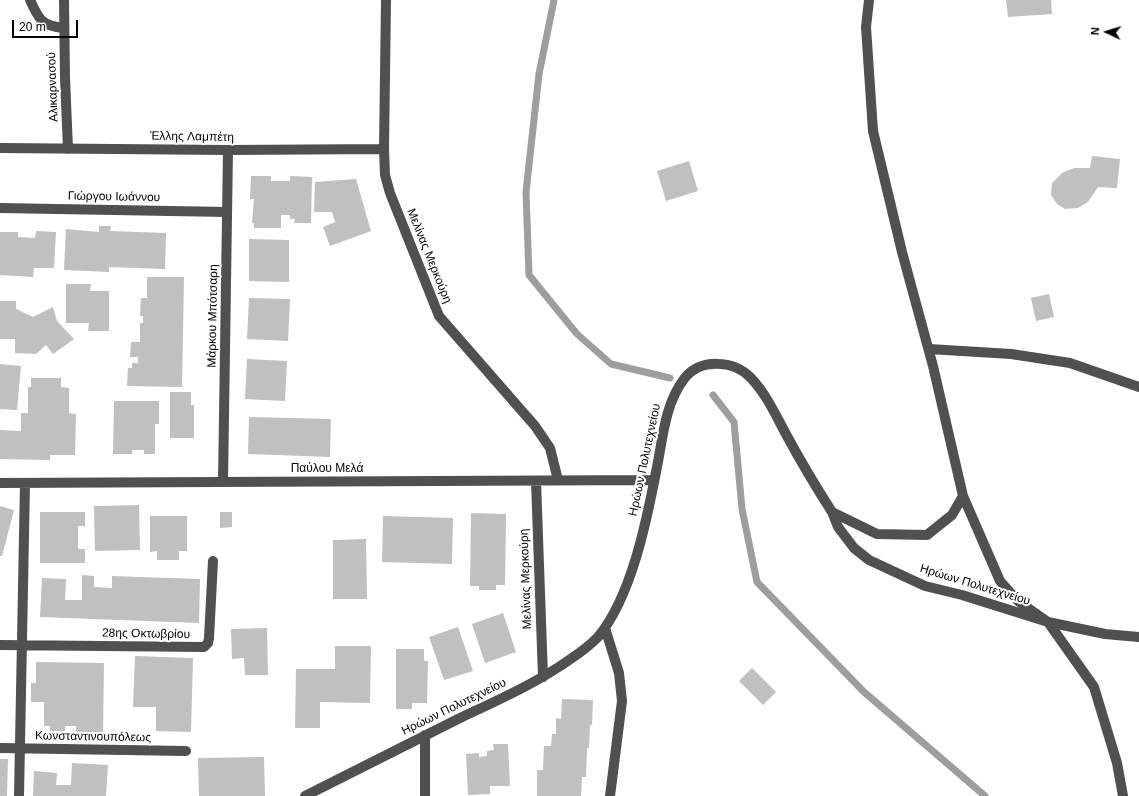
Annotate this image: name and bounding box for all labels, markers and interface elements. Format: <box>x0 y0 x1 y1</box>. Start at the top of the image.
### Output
scale bar <box>14 12 80 38</box>
north arrow <box>1087 12 1127 52</box>
text: 20 m <box>19 20 46 34</box>
text: N <box>1089 27 1101 36</box>
street label: Αλικαρνασού <box>45 52 61 122</box>
street label: Έλλης Λαμπέτη <box>150 129 234 145</box>
street label: Γιώργου Ιωάννου <box>68 189 160 205</box>
street label: Μελίνας Μερκούρη <box>403 207 455 305</box>
street label: Μάρκου Μπότσαρη <box>205 264 221 368</box>
street label: Ηρώων Πολυτεχνείου <box>626 402 664 518</box>
street label: Παύλου Μελά <box>291 462 363 476</box>
street label: Μελίνας Μερκούρη <box>517 528 535 630</box>
street label: Ηρώων Πολυτεχνείου <box>918 561 1032 609</box>
street label: 28ης Οκτωβρίου <box>102 626 190 642</box>
street label: Ηρώων Πολυτεχνείου <box>399 675 509 739</box>
street label: Κωνσταντινουπόλεως <box>35 729 151 745</box>

